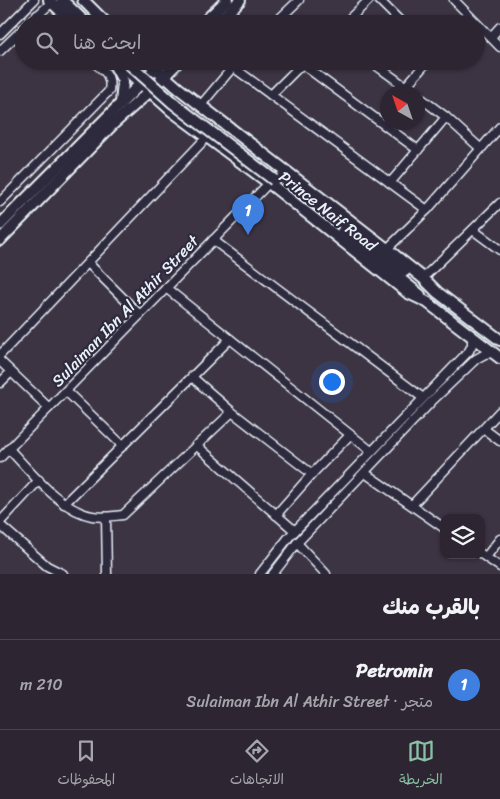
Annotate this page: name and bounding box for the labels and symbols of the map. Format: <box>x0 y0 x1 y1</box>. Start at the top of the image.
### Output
north arrow <box>380 85 425 130</box>
street label: Prince Naif Road <box>272 163 385 260</box>
pin: 1 <box>232 194 264 235</box>
street label: Sulaiman Ibn Al Athir Street <box>44 228 206 394</box>
your location <box>319 369 345 395</box>

